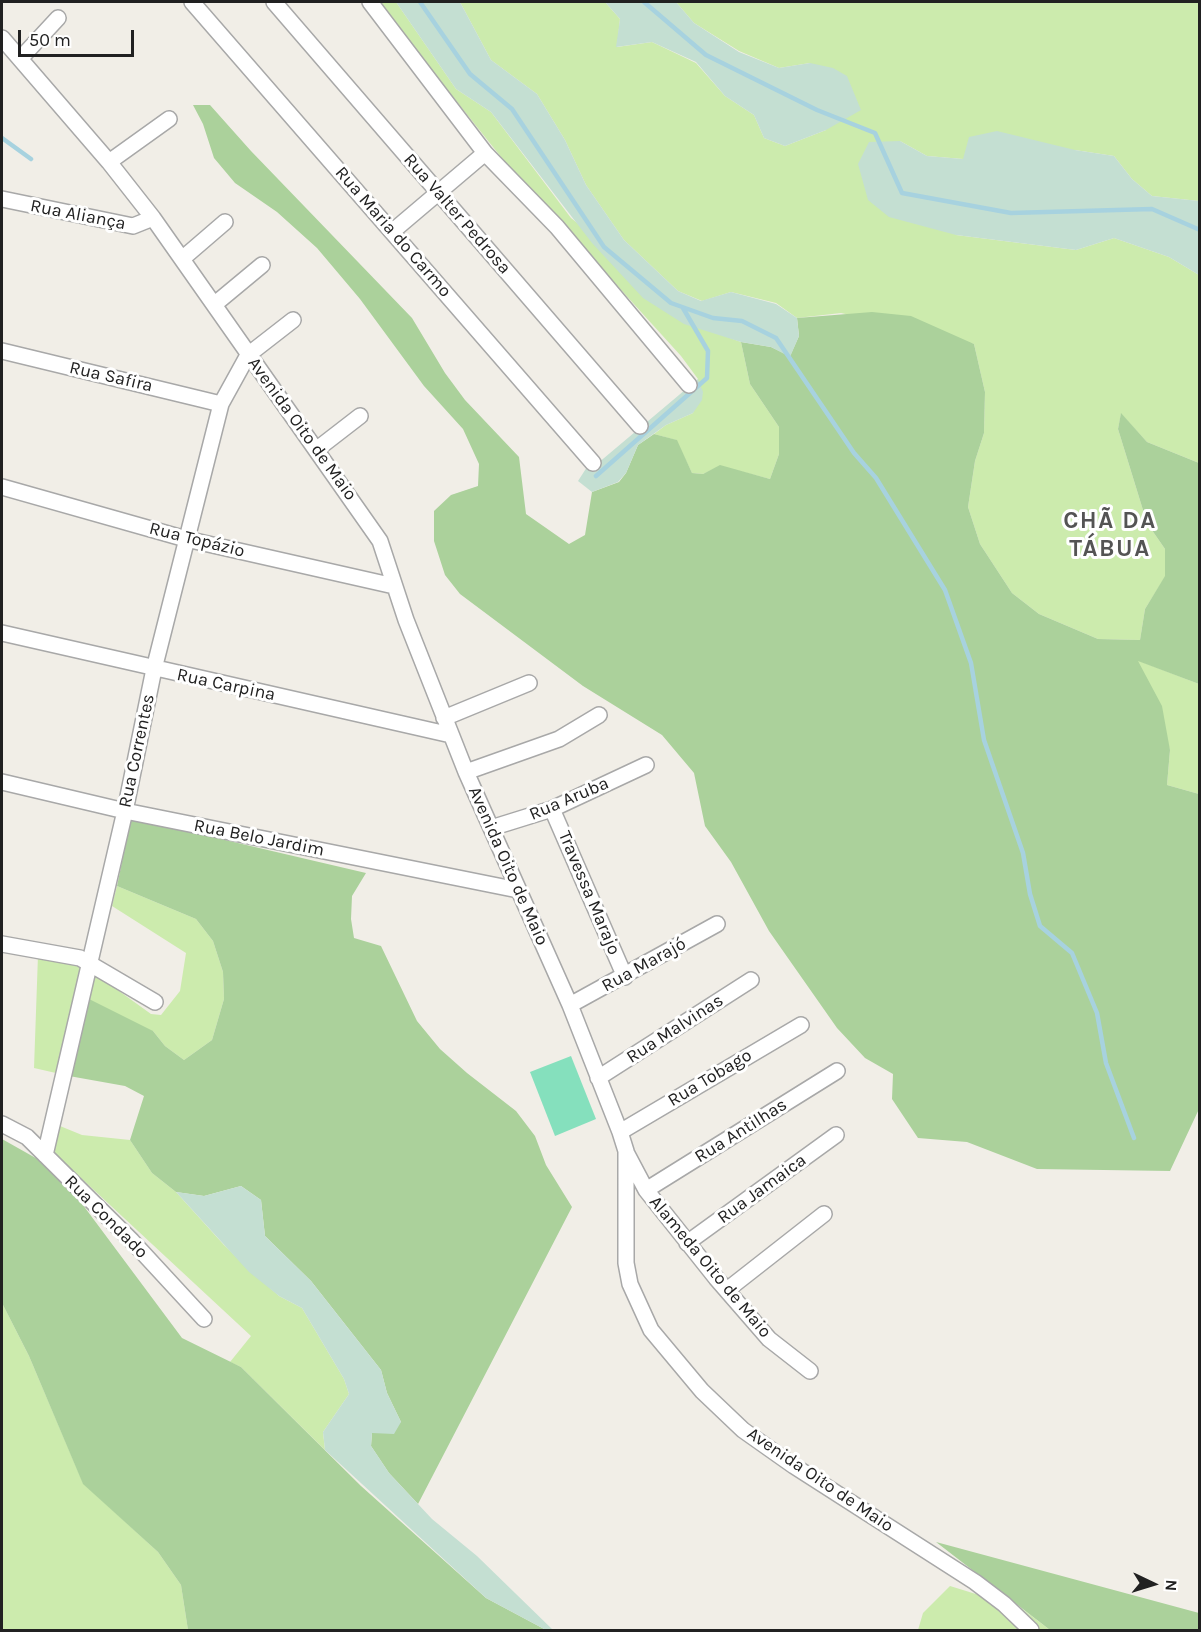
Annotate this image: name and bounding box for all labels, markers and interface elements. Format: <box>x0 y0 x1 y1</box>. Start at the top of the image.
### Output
scale bar <box>21 18 136 56</box>
text: 50 m <box>29 29 71 51</box>
street label: Rua Valter Pedrosa <box>399 149 515 279</box>
street label: Rua Maria do Carmo <box>330 162 456 302</box>
street label: Rua Aliança <box>28 195 128 235</box>
street label: Avenida Oito de Maio <box>243 353 361 505</box>
street label: Rua Safira <box>67 357 155 397</box>
district label: CHÃ DA TÁBUA <box>1063 507 1157 563</box>
street label: Rua Topázio <box>147 518 247 562</box>
street label: Rua Carpina <box>175 664 277 706</box>
street label: Rua Correntes <box>114 692 160 810</box>
street label: Rua Aruba <box>526 773 612 825</box>
street label: Avenida Oito de Maio <box>463 783 553 949</box>
street label: Rua Belo Jardim <box>192 815 326 861</box>
street label: Travessa Marajo <box>553 828 625 958</box>
street label: Rua Marajó <box>598 933 690 997</box>
street label: Rua Malvinas <box>623 990 727 1068</box>
street label: Rua Tobago <box>664 1045 756 1111</box>
street label: Rua Antilhas <box>691 1094 791 1168</box>
street label: Rua Jamaica <box>713 1150 811 1228</box>
street label: Rua Condado <box>60 1171 152 1263</box>
street label: Alameda Oito de Maio <box>644 1192 776 1342</box>
street label: Avenida Oito de Maio <box>743 1423 897 1537</box>
north arrow <box>1123 1554 1183 1614</box>
text: N <box>1162 1579 1181 1592</box>

